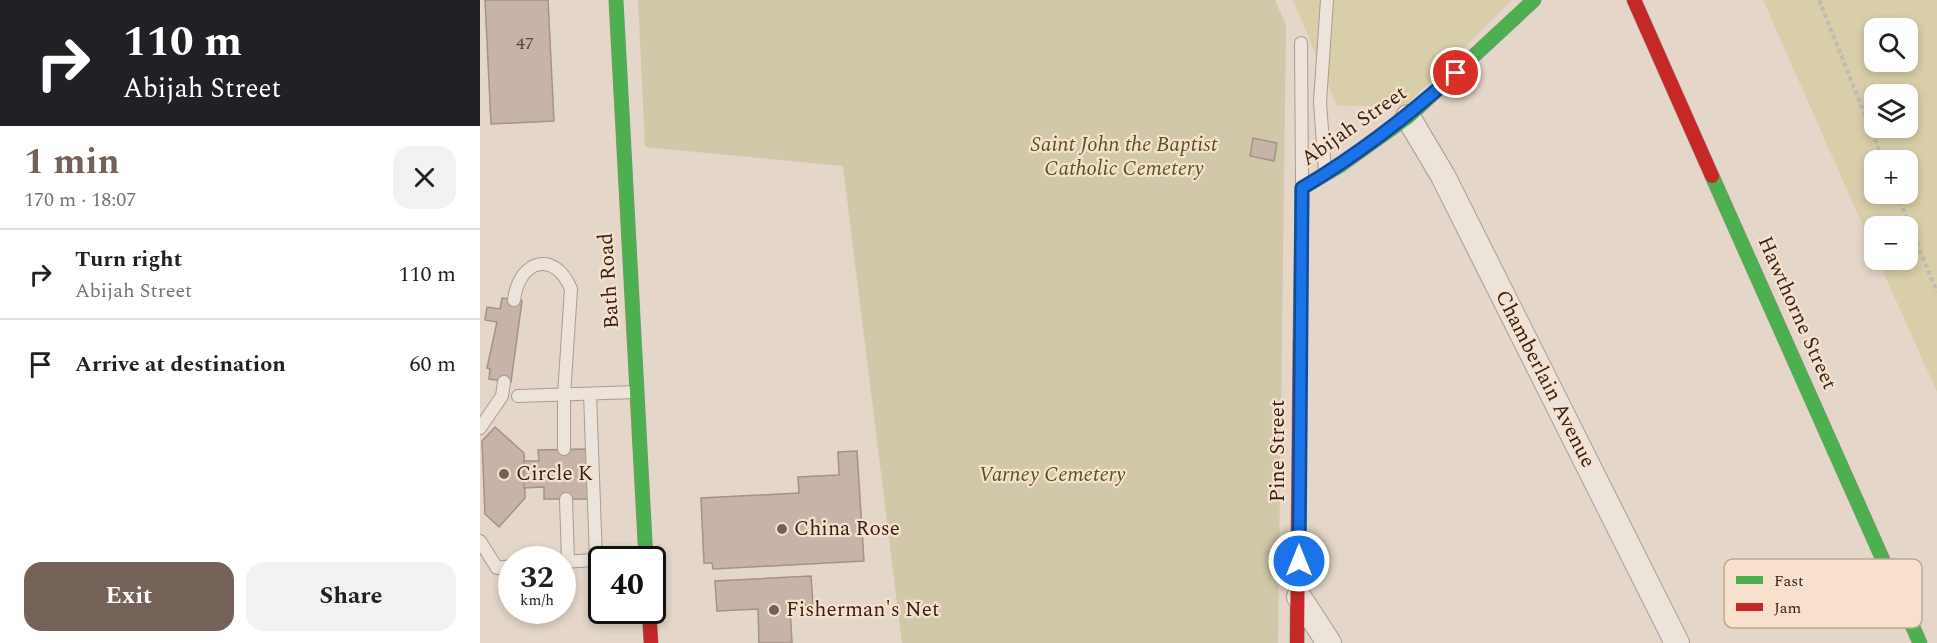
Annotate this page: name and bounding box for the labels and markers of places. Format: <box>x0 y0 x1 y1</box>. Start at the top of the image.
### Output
pin <box>1430 47 1481 98</box>
place label: Circle K <box>516 458 593 490</box>
marker: Circle K <box>497 467 511 481</box>
place label: China Rose <box>794 513 900 545</box>
marker: China Rose <box>775 522 789 536</box>
place label: Fisherman's Net <box>786 594 939 626</box>
marker: Fisherman's Net <box>767 603 781 617</box>

